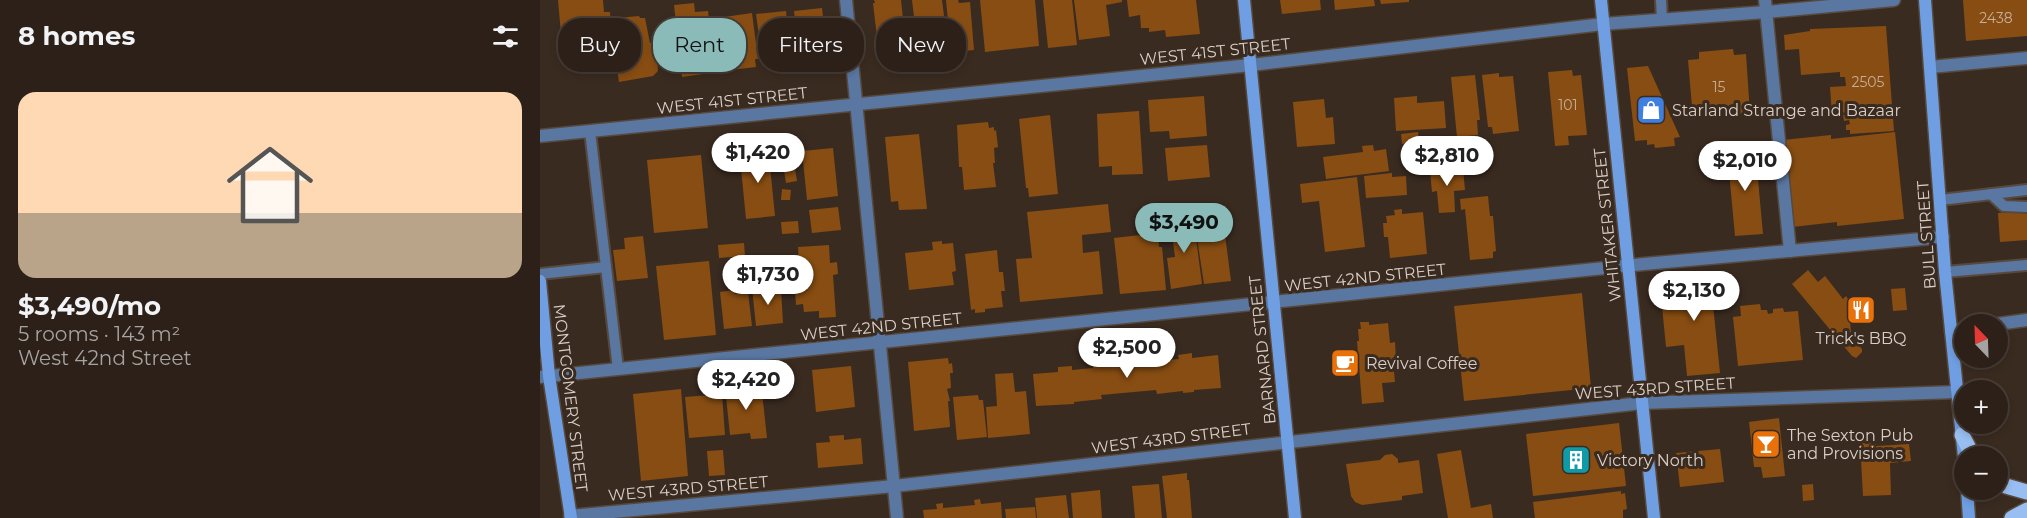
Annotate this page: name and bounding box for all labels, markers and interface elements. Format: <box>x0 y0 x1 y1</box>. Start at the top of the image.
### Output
house number: 2438 <box>1979 9 2013 27</box>
chip: Buy <box>558 18 641 72</box>
chip: Rent <box>653 18 746 72</box>
chip: Filters <box>758 18 864 72</box>
chip: New <box>876 18 966 72</box>
text: 8 homes <box>18 20 135 52</box>
icon: filters <box>489 20 522 53</box>
street label: WEST 41ST STREET <box>1139 34 1292 69</box>
house number: 2505 <box>1851 73 1885 91</box>
house number: 15 <box>1713 78 1726 96</box>
street label: WEST 41ST STREET <box>656 83 809 118</box>
shop icon: Starland Strange and Bazaar <box>1635 94 1667 126</box>
house number: 101 <box>1558 96 1578 114</box>
place label: Starland Strange and Bazaar <box>1672 101 1901 120</box>
icon: home <box>216 131 324 239</box>
pin: $1,420 <box>709 133 807 184</box>
pin: $2,810 <box>1398 136 1496 187</box>
text: $1,420 <box>726 140 790 164</box>
pin: $2,010 <box>1696 141 1794 192</box>
text: $2,810 <box>1415 143 1479 167</box>
street label: WHITAKER STREET <box>1590 146 1625 303</box>
text: $2,010 <box>1713 148 1777 172</box>
street label: BULL STREET <box>1913 179 1940 290</box>
pin: $3,490 <box>1135 203 1233 254</box>
text: $3,490 <box>1149 210 1219 234</box>
pin: $1,730 <box>719 255 817 306</box>
street label: WEST 42ND STREET <box>1283 259 1448 295</box>
text: $1,730 <box>737 262 800 286</box>
pin: $2,130 <box>1645 271 1743 322</box>
street label: BARNARD STREET <box>1245 274 1280 425</box>
text: $2,130 <box>1663 278 1725 302</box>
text: $3,490/mo <box>18 290 161 322</box>
restaurant icon: Trick's BBQ <box>1845 294 1877 326</box>
street label: MONTGOMERY STREET <box>550 303 592 494</box>
street label: WEST 42ND STREET <box>799 308 964 344</box>
north arrow <box>1954 314 2008 368</box>
map controls <box>1954 314 2008 500</box>
text: 5 rooms · 143 m² <box>18 322 180 346</box>
pin: $2,500 <box>1078 328 1176 379</box>
place label: Trick's BBQ <box>1816 329 1907 348</box>
text: $2,500 <box>1092 335 1162 359</box>
text: West 42nd Street <box>18 346 192 370</box>
cafe icon: Revival Coffee <box>1329 347 1361 379</box>
place label: Revival Coffee <box>1366 354 1477 373</box>
pin: $2,420 <box>697 360 795 411</box>
text: $2,420 <box>711 367 781 391</box>
street label: WEST 43RD STREET <box>1574 373 1737 404</box>
button: + <box>1954 380 2008 434</box>
street label: WEST 43RD STREET <box>1090 419 1253 458</box>
place label: The Sexton Pub and Provisions <box>1787 426 1913 463</box>
bar icon: The Sexton Pub and Provisions <box>1750 428 1782 460</box>
building icon: Victory North <box>1560 444 1592 476</box>
button: − <box>1954 446 2008 500</box>
place label: Victory North <box>1597 451 1704 470</box>
street label: WEST 43RD STREET <box>607 472 770 505</box>

